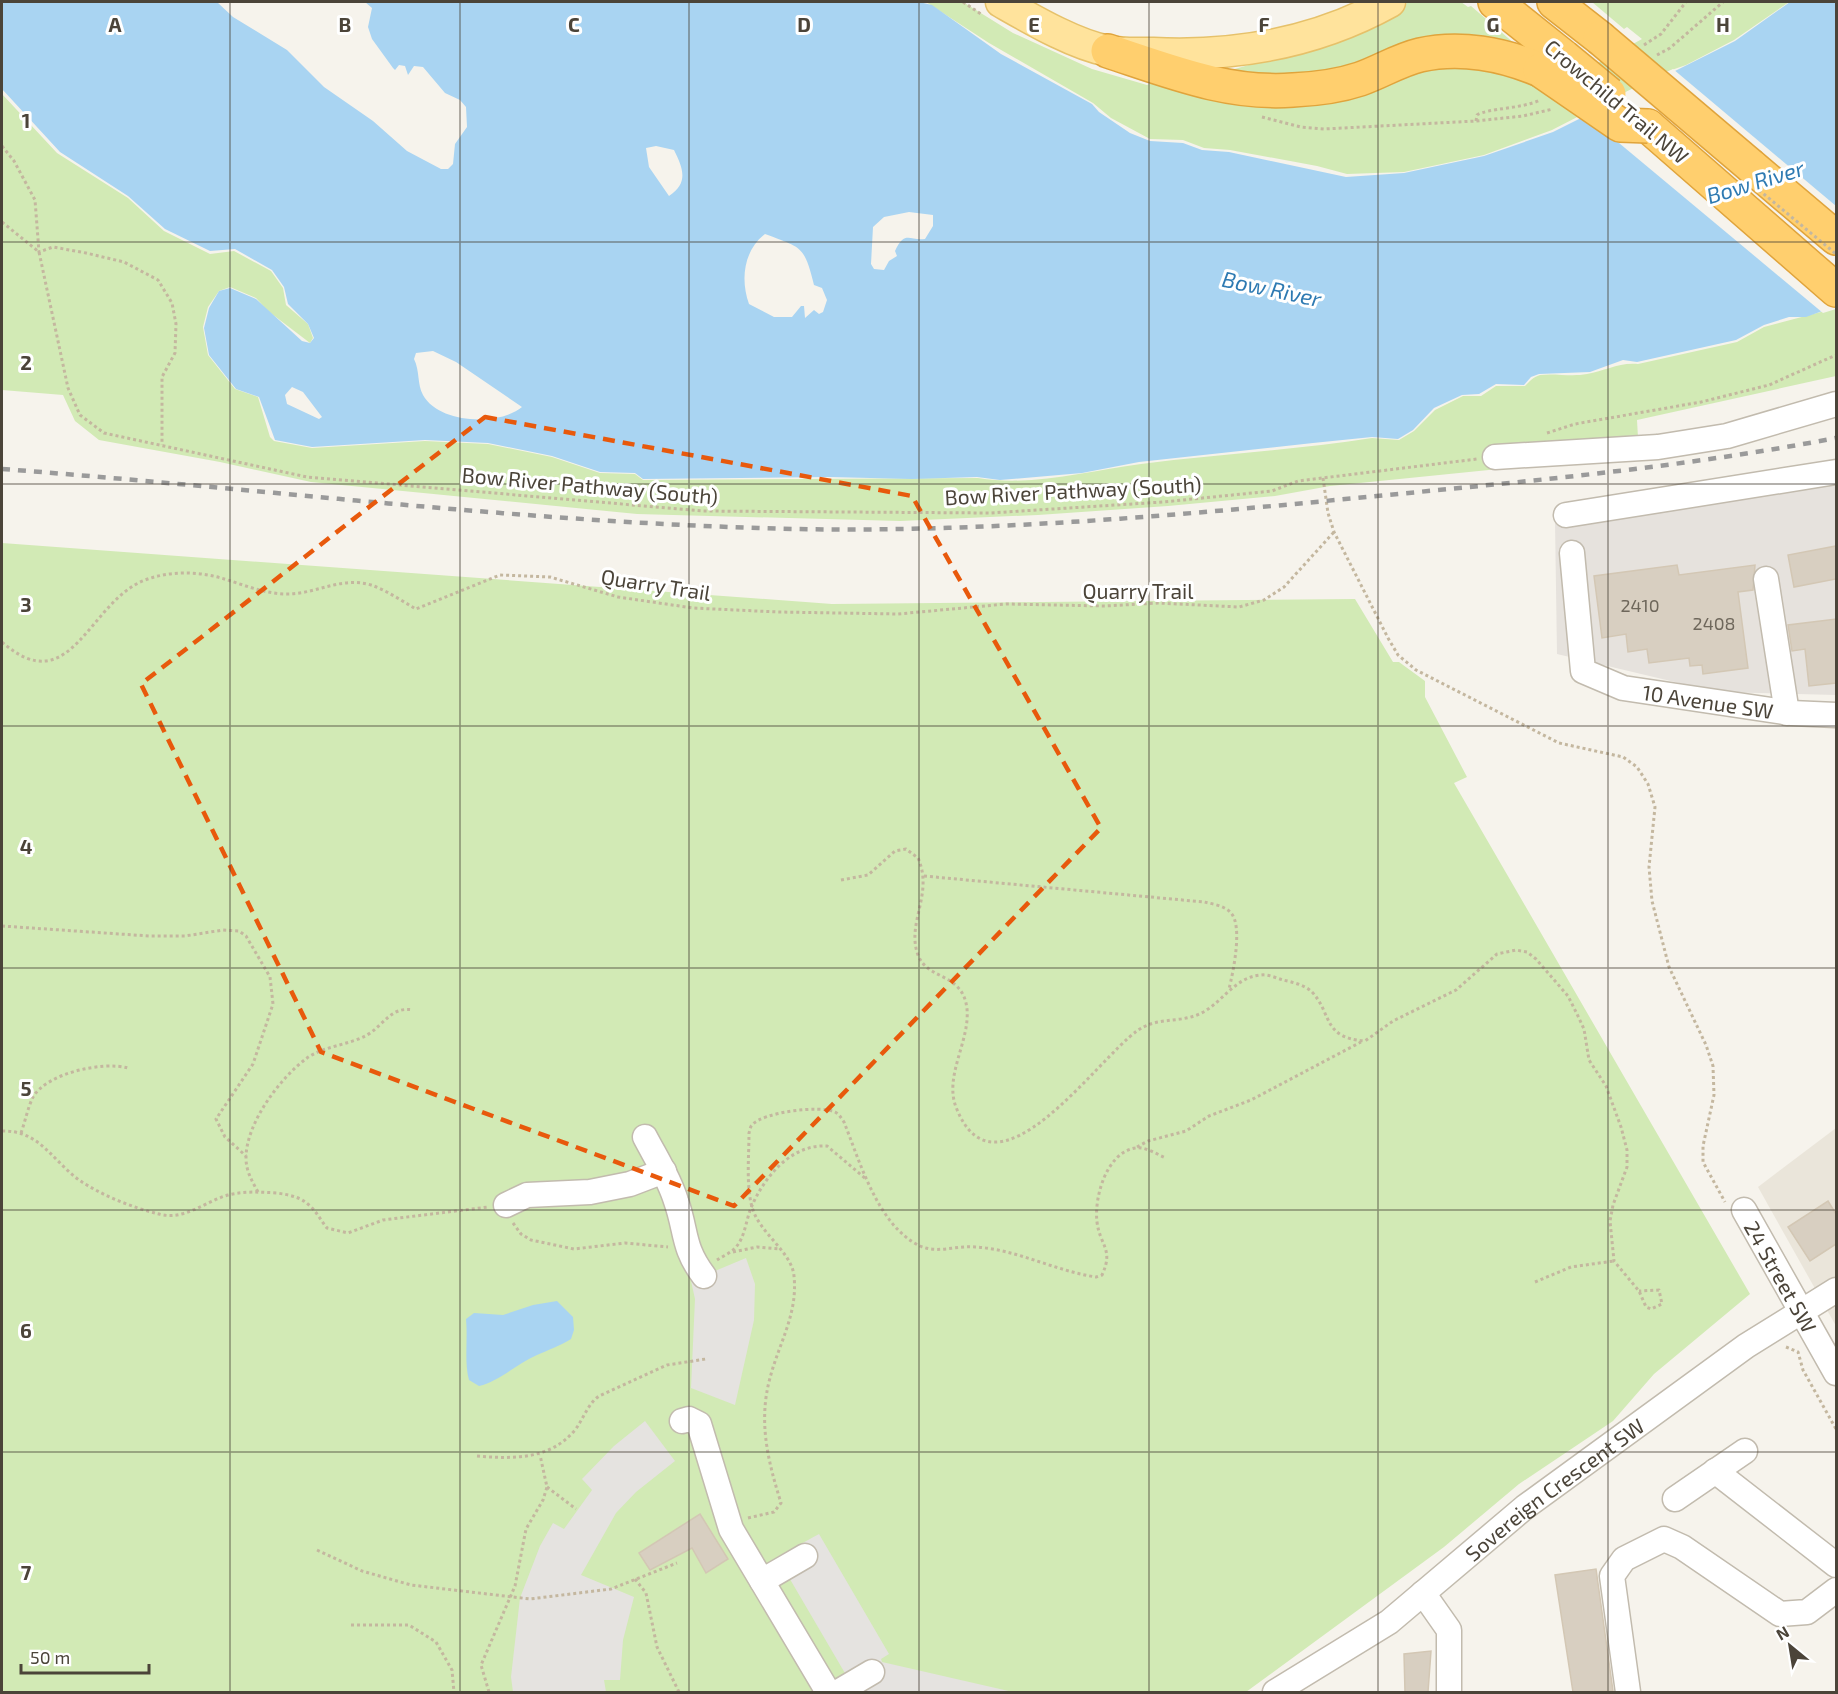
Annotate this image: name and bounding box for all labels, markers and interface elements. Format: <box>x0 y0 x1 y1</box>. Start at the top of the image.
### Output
text: A <box>108 12 122 36</box>
text: B <box>339 12 351 36</box>
text: C <box>568 12 580 36</box>
text: D <box>797 12 811 36</box>
text: E <box>1028 12 1040 36</box>
text: F <box>1258 12 1270 36</box>
text: G <box>1487 12 1499 36</box>
text: H <box>1716 12 1730 36</box>
street label: Crowchild Trail NW <box>1540 34 1694 168</box>
text: 1 <box>22 108 30 132</box>
water label: Bow River <box>1703 153 1808 208</box>
water label: Bow River <box>1220 265 1325 311</box>
text: 2 <box>20 350 32 374</box>
street label: Bow River Pathway (South) <box>461 461 719 509</box>
street label: Bow River Pathway (South) <box>944 471 1202 509</box>
street label: Quarry Trail <box>599 563 713 606</box>
street label: Quarry Trail <box>1083 578 1194 604</box>
text: 3 <box>20 592 32 616</box>
house number: 2410 <box>1620 594 1660 616</box>
house number: 2408 <box>1693 612 1735 634</box>
street label: 10 Avenue SW <box>1641 679 1775 723</box>
text: 4 <box>20 834 33 858</box>
text: 5 <box>20 1076 32 1100</box>
street label: 24 Street SW <box>1740 1216 1823 1336</box>
text: 6 <box>20 1318 32 1342</box>
street label: Sovereign Crescent SW <box>1459 1412 1649 1565</box>
text: 7 <box>21 1560 32 1584</box>
north arrow <box>1760 1616 1820 1676</box>
text: N <box>1772 1621 1792 1644</box>
scale bar <box>21 1637 148 1675</box>
text: 50 m <box>30 1646 70 1668</box>

